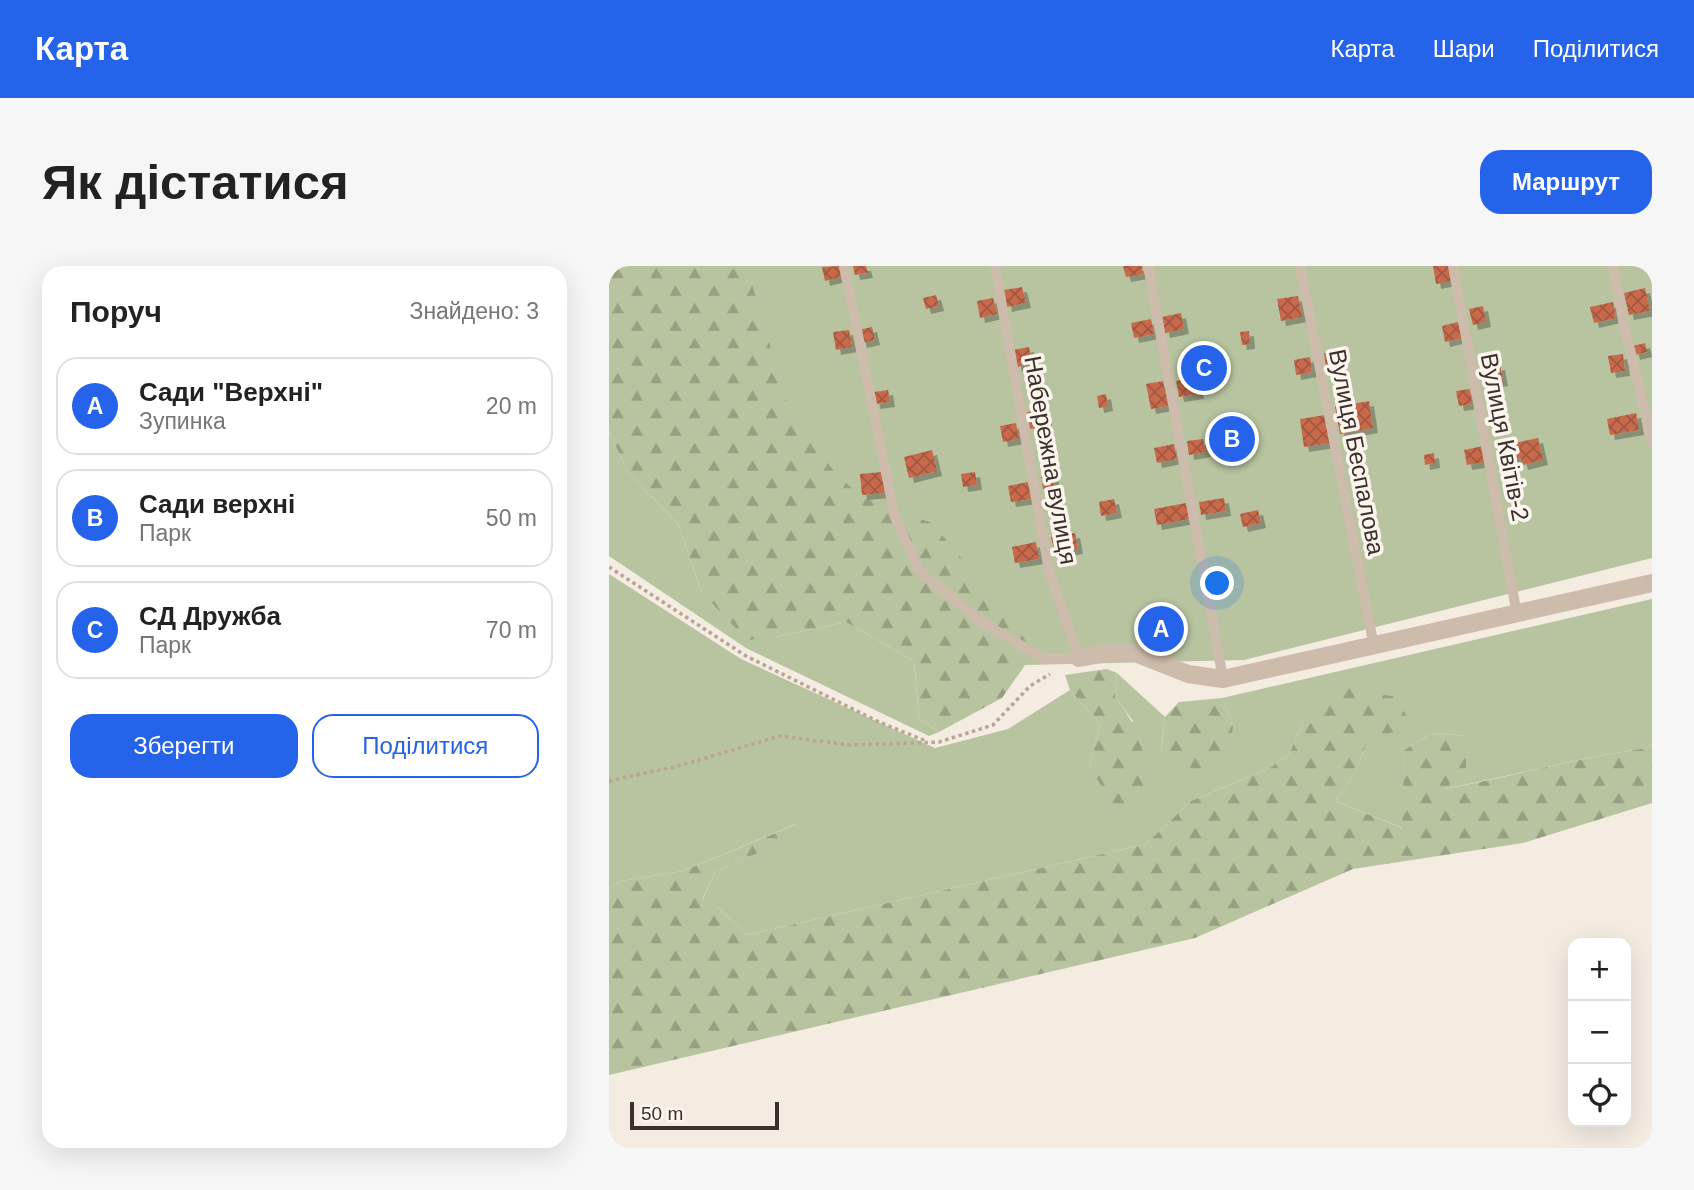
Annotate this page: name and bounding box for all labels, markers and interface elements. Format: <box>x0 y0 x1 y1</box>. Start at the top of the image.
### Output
text: Карта <box>35 30 128 67</box>
text: Карта <box>1330 35 1395 62</box>
text: Шари <box>1433 35 1495 62</box>
text: Поділитися <box>1533 35 1659 62</box>
button: Маршрут <box>1480 150 1652 214</box>
text: Як дістатися <box>42 155 349 209</box>
text: Поруч <box>70 295 162 328</box>
text: Знайдено: 3 <box>409 298 539 324</box>
pin: C <box>1181 342 1227 394</box>
street label: Вулиця Беспалова <box>1324 347 1390 558</box>
street label: Вулиця Квітів-2 <box>1475 351 1535 523</box>
street label: Набережна вулиця <box>1019 354 1083 566</box>
text: Сади "Верхні" <box>139 377 323 407</box>
text: A <box>87 393 103 419</box>
text: 20 m <box>486 393 537 419</box>
text: Зупинка <box>139 408 226 434</box>
pin: B <box>1209 413 1255 465</box>
text: Сади верхні <box>139 489 295 519</box>
text: B <box>87 505 103 531</box>
text: 50 m <box>486 505 537 531</box>
text: Парк <box>139 520 191 546</box>
your location <box>1200 566 1234 600</box>
text: СД Дружба <box>139 601 281 631</box>
pin: A <box>1138 603 1184 655</box>
text: C <box>87 617 103 643</box>
text: 70 m <box>486 617 537 643</box>
text: Парк <box>139 632 191 658</box>
button: Зберегти <box>70 714 298 778</box>
button: Поділитися <box>312 714 539 778</box>
map controls <box>1568 938 1631 1127</box>
button: + <box>1568 938 1631 1001</box>
button: − <box>1568 1001 1631 1064</box>
button: locate <box>1568 1064 1631 1127</box>
scale bar <box>630 1099 779 1131</box>
text: 50 m <box>641 1103 683 1124</box>

